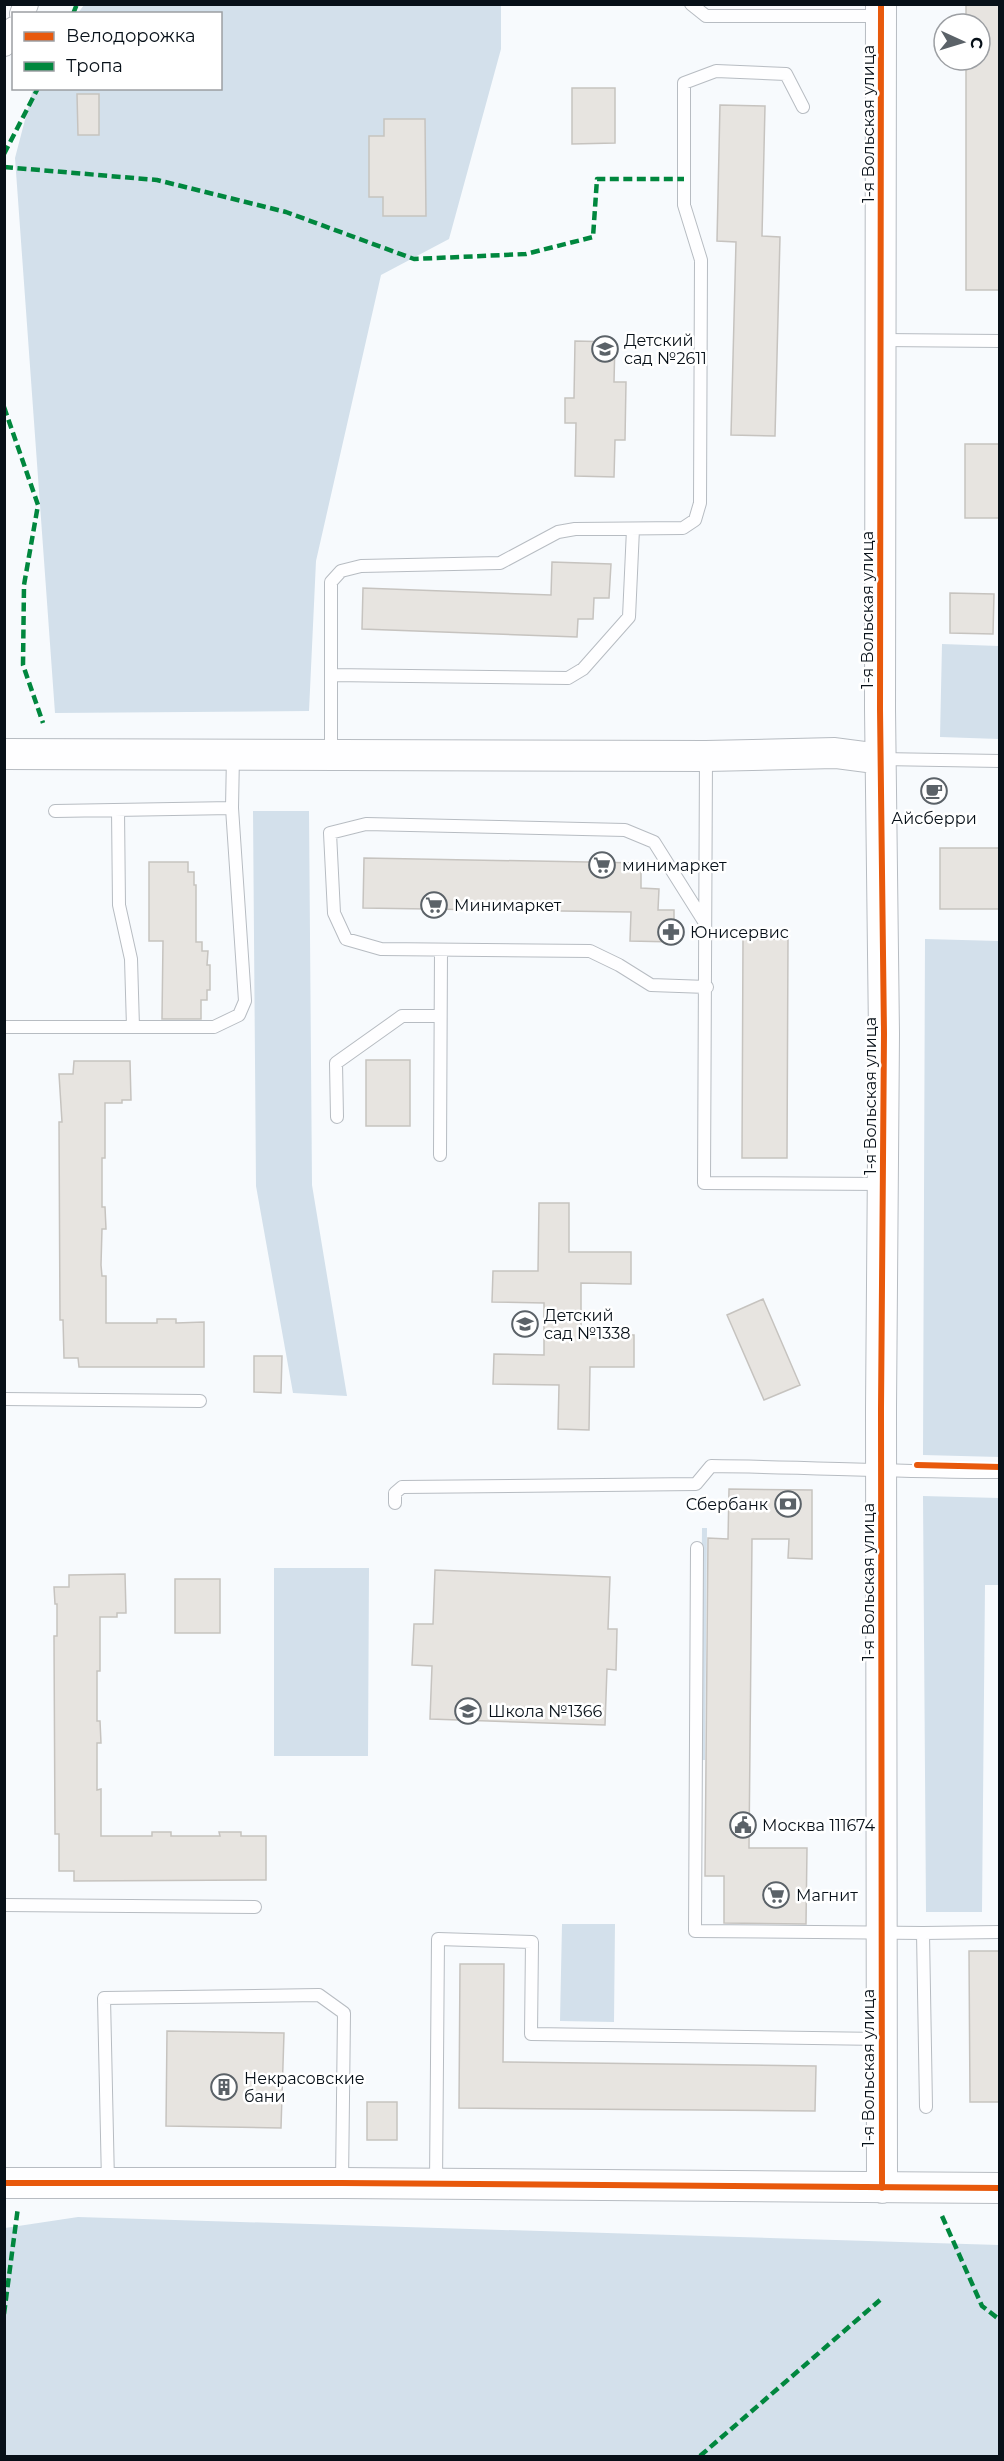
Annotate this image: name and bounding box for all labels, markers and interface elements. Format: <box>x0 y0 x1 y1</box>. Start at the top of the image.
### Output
legend <box>12 12 222 90</box>
north arrow <box>932 12 992 72</box>
text: Велодорожка <box>66 25 195 47</box>
text: С <box>967 37 986 50</box>
street label: 1-я Вольская улица <box>859 45 878 203</box>
text: Тропа <box>66 55 123 77</box>
place label: Детский сад №2611 <box>624 331 707 368</box>
school or university icon: Детский сад №2611 <box>590 334 620 364</box>
street label: 1-я Вольская улица <box>858 531 877 689</box>
cafe icon: Айсберри <box>919 776 949 806</box>
place label: Айсберри <box>891 809 977 828</box>
supermarket icon: минимаркет <box>587 850 617 880</box>
place label: минимаркет <box>622 856 727 875</box>
supermarket icon: Минимаркет <box>419 890 449 920</box>
place label: Минимаркет <box>454 896 562 915</box>
pharmacy icon: Юнисервис <box>656 917 686 947</box>
place label: Юнисервис <box>690 923 789 942</box>
street label: 1-я Вольская улица <box>861 1017 880 1175</box>
place label: Детский сад №1338 <box>544 1306 631 1343</box>
school or university icon: Детский сад №1338 <box>510 1309 540 1339</box>
bank icon: Сбербанк <box>773 1489 803 1519</box>
place label: Сбербанк <box>686 1495 769 1514</box>
street label: 1-я Вольская улица <box>859 1503 878 1661</box>
school or university icon: Школа №1366 <box>453 1696 483 1726</box>
place label: Школа №1366 <box>488 1702 602 1721</box>
public building icon: Москва 111674 <box>728 1810 758 1840</box>
place label: Москва 111674 <box>762 1816 875 1835</box>
supermarket icon: Магнит <box>761 1880 791 1910</box>
place label: Магнит <box>796 1886 858 1905</box>
street label: 1-я Вольская улица <box>859 1989 878 2147</box>
place label: Некрасовские бани <box>244 2069 365 2106</box>
building icon: Некрасовские бани <box>209 2072 239 2102</box>

